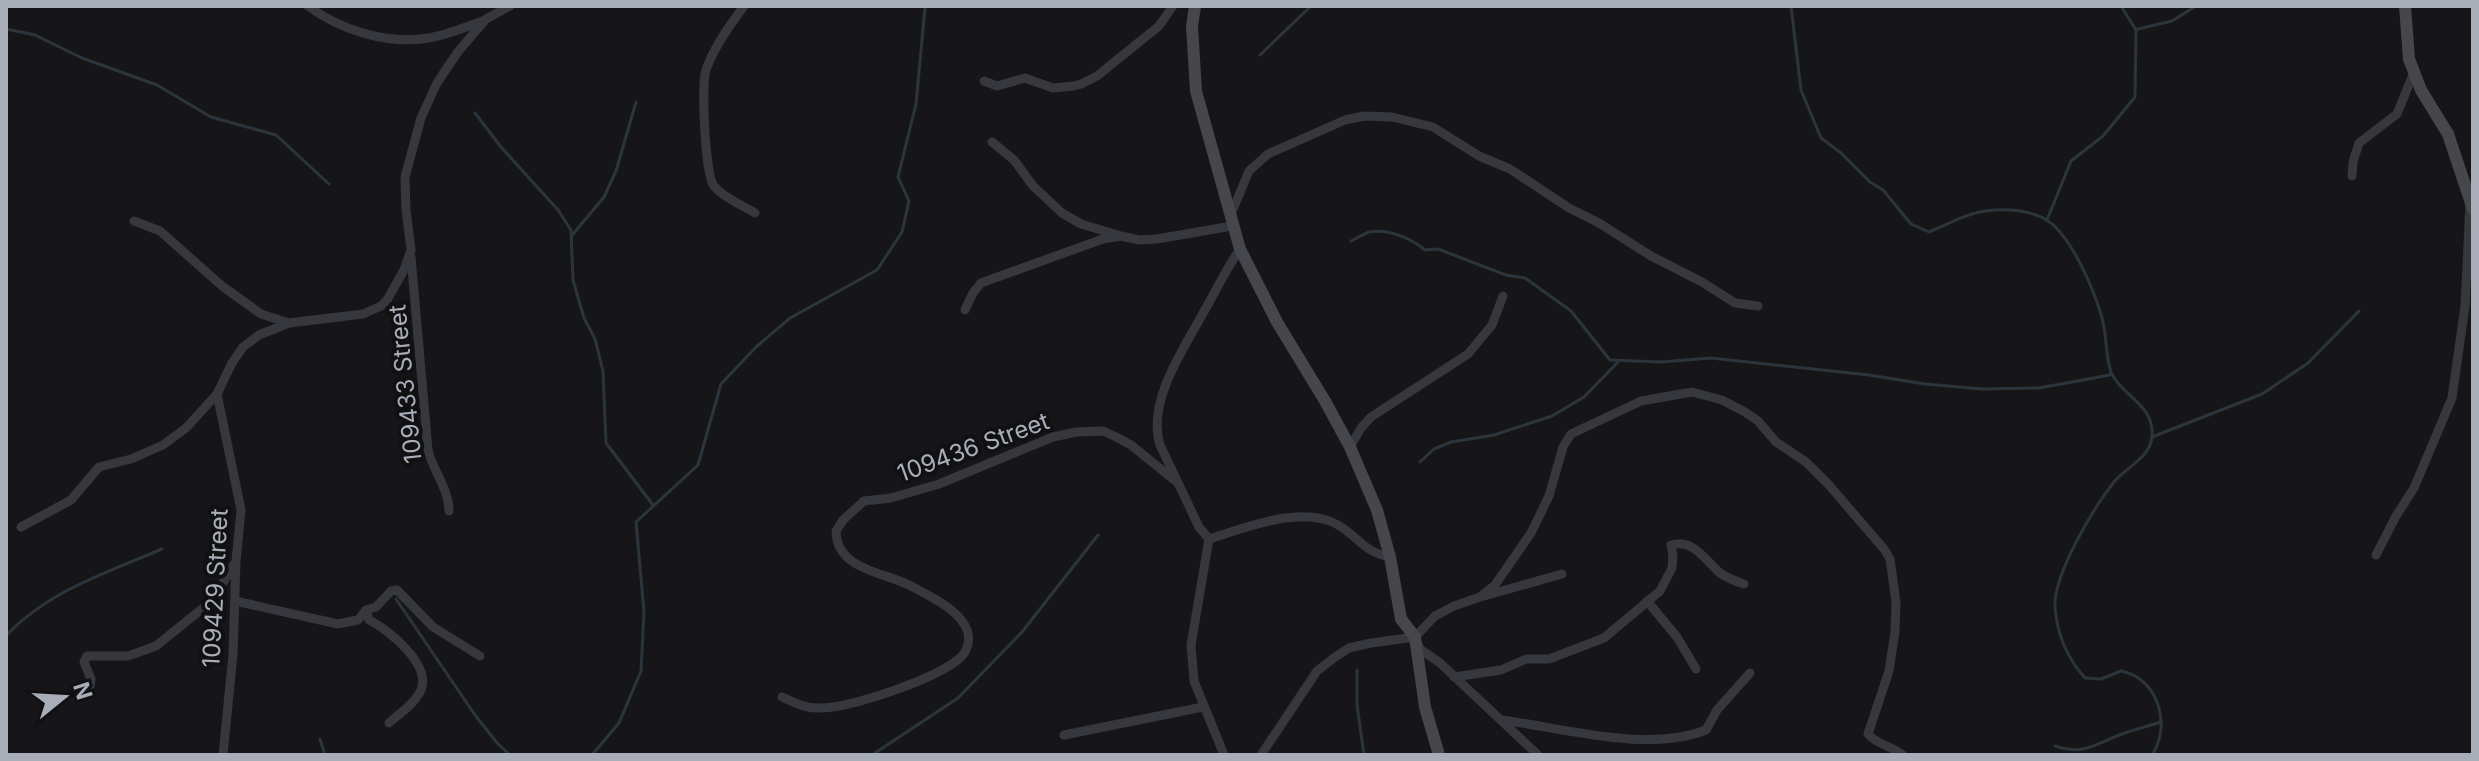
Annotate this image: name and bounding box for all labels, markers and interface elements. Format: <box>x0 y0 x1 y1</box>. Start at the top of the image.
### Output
street label: 109433 Street <box>382 303 428 465</box>
street label: 109436 Street <box>893 406 1053 488</box>
street label: 109429 Street <box>196 508 234 668</box>
north arrow <box>24 657 104 737</box>
text: N <box>68 679 98 703</box>

